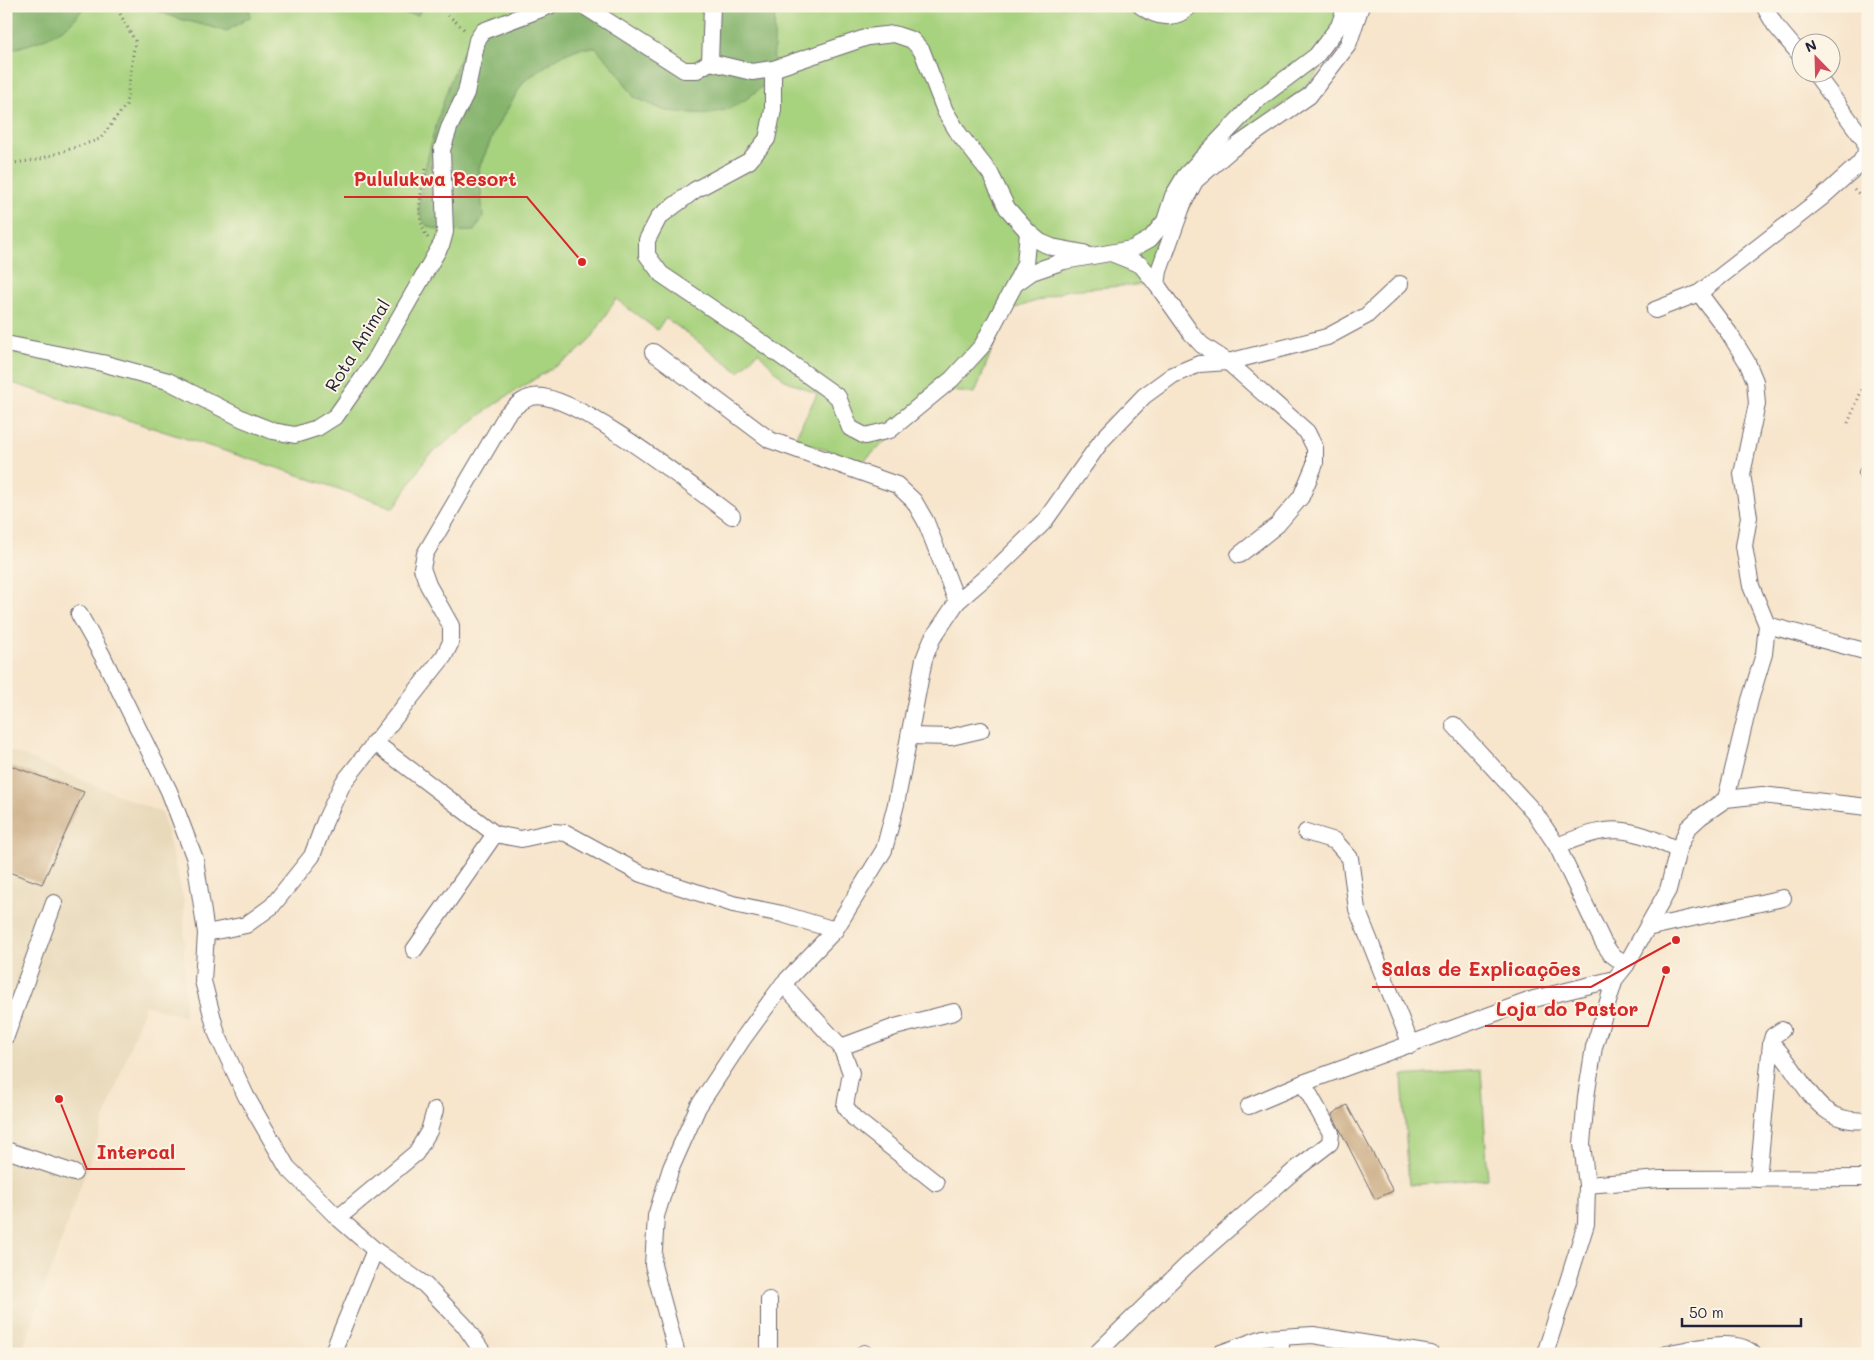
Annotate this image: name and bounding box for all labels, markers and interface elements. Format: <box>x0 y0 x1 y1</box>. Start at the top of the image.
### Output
north arrow <box>1792 32 1842 82</box>
text: N <box>1802 35 1819 56</box>
callout: Pululukwa Resort <box>344 163 527 197</box>
text: Pululukwa Resort <box>353 166 517 191</box>
street label: Rota Animal <box>319 294 395 396</box>
callout: Salas de Explicações <box>1372 953 1591 987</box>
text: Salas de Explicações <box>1381 956 1581 981</box>
callout: Loja do Pastor <box>1485 992 1648 1026</box>
text: Loja do Pastor <box>1496 996 1638 1021</box>
callout: Intercal <box>87 1135 185 1169</box>
text: Intercal <box>97 1139 175 1164</box>
scale bar <box>1682 1295 1800 1327</box>
text: 50 m <box>1689 1302 1724 1322</box>

